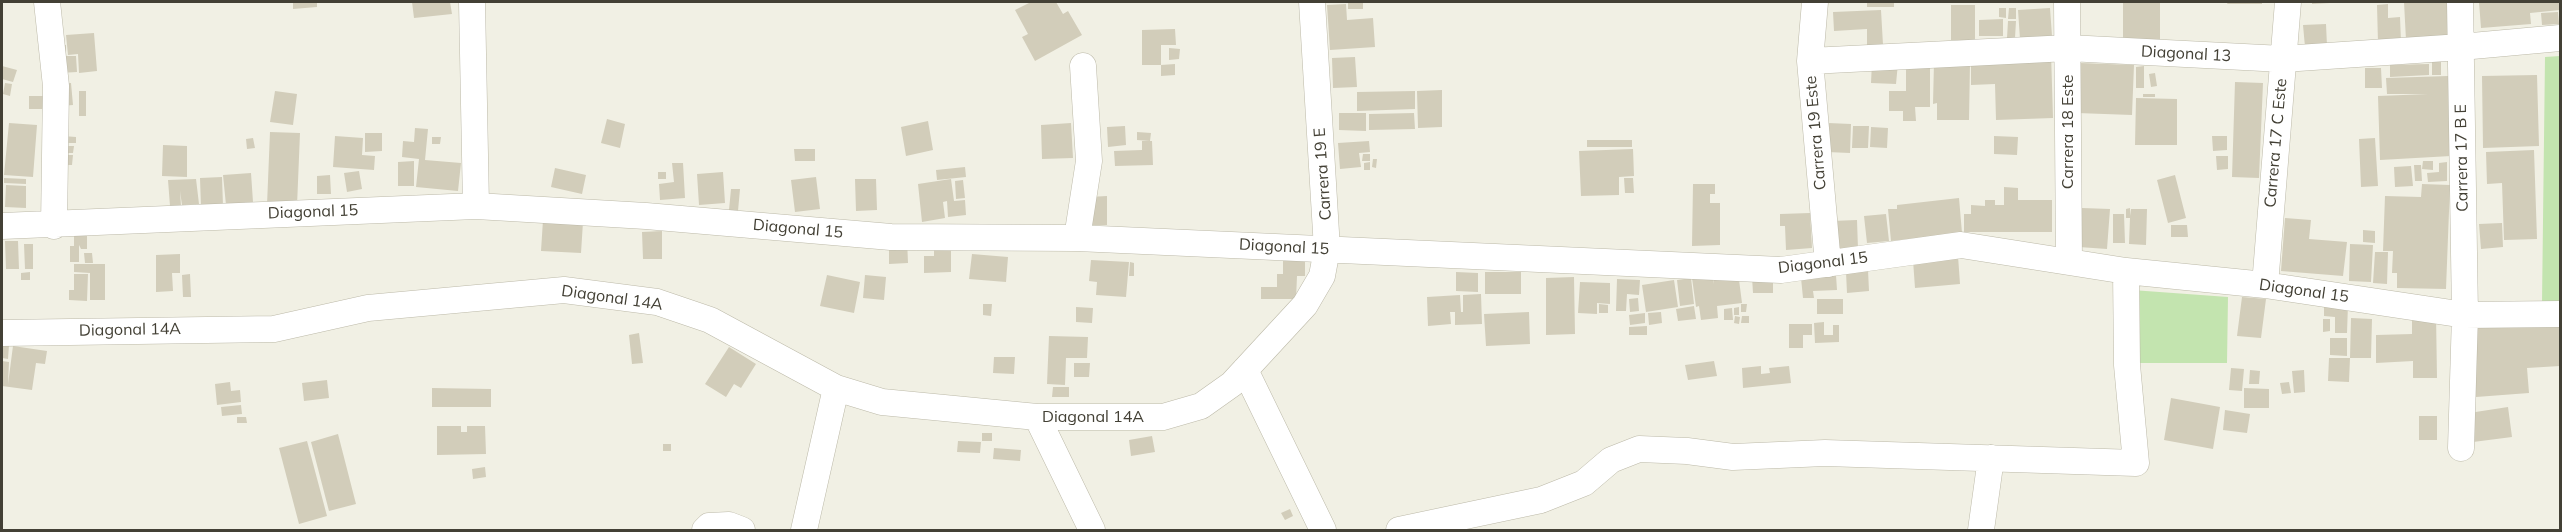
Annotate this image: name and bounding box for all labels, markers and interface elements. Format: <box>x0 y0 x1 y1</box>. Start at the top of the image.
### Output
street label: Diagonal 13 <box>2140 42 2232 66</box>
street label: Carrera 19 Este <box>1801 75 1831 191</box>
street label: Carrera 18 Este <box>2058 75 2078 189</box>
street label: Carrera 17 C Este <box>2261 77 2291 209</box>
street label: Carrera 17 B E <box>2451 104 2473 212</box>
street label: Carrera 19 E <box>1310 127 1336 221</box>
street label: Diagonal 15 <box>268 201 358 223</box>
street label: Diagonal 15 <box>752 216 844 242</box>
street label: Diagonal 15 <box>1238 235 1330 259</box>
street label: Diagonal 15 <box>1777 248 1869 278</box>
street label: Diagonal 15 <box>2258 275 2350 307</box>
street label: Diagonal 14A <box>560 281 664 315</box>
street label: Diagonal 14A <box>79 320 181 340</box>
street label: Diagonal 14A <box>1042 407 1144 427</box>

